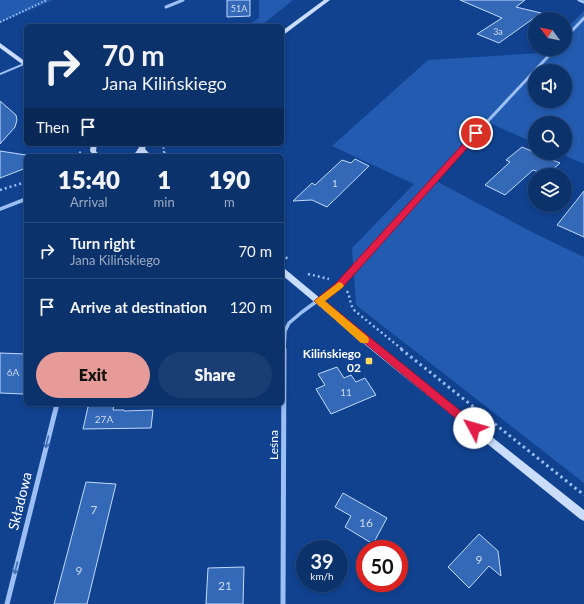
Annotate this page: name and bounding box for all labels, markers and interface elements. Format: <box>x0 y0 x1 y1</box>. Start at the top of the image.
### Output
house number: 51A <box>231 3 248 14</box>
north arrow <box>528 12 572 56</box>
map controls <box>528 12 572 212</box>
house number: 3a <box>493 26 503 37</box>
text: 70 m <box>102 38 165 72</box>
icon: right <box>36 40 88 92</box>
button: sound <box>528 64 572 108</box>
text: Jana Kilińskiego <box>102 72 227 94</box>
icon: arrive <box>77 116 99 138</box>
pin <box>459 116 493 150</box>
button: search <box>528 116 572 160</box>
text: Then <box>36 118 69 136</box>
icon: arrive <box>465 122 487 144</box>
text: 15:40 <box>58 165 120 194</box>
text: 1 <box>157 165 171 194</box>
text: 190 <box>208 165 250 194</box>
button: layers <box>528 168 572 212</box>
house number: 1 <box>332 177 338 189</box>
text: Arrival <box>70 194 108 210</box>
text: min <box>154 194 175 210</box>
text: m <box>224 194 235 210</box>
text: Turn right <box>70 234 135 252</box>
icon: right <box>36 240 58 262</box>
text: 70 m <box>238 242 272 260</box>
text: Jana Kilińskiego <box>70 252 160 268</box>
icon: arrive <box>36 296 58 318</box>
text: Arrive at destination <box>70 298 207 316</box>
text: 120 m <box>230 298 272 316</box>
place label: Kilińskiego 02 <box>303 346 361 375</box>
button: Exit <box>36 352 150 398</box>
button: Share <box>158 352 272 398</box>
marker: Kilińskiego 02 <box>364 356 374 366</box>
house number: 6A <box>7 366 20 378</box>
house number: 11 <box>340 386 352 398</box>
position arrow <box>453 407 495 449</box>
house number: 27A <box>95 413 113 425</box>
street label: Leśna <box>266 430 281 460</box>
one-way arrow <box>43 435 51 448</box>
street label: Składowa <box>4 470 35 532</box>
house number: 7 <box>91 502 98 517</box>
house number: 16 <box>359 515 373 530</box>
speed limit sign: 50 <box>356 540 408 592</box>
text: 39 <box>310 549 334 573</box>
house number: 9 <box>476 552 483 567</box>
one-way arrow <box>12 561 20 574</box>
house number: 9 <box>76 563 83 578</box>
text: km/h <box>310 570 334 582</box>
house number: 21 <box>218 578 232 593</box>

